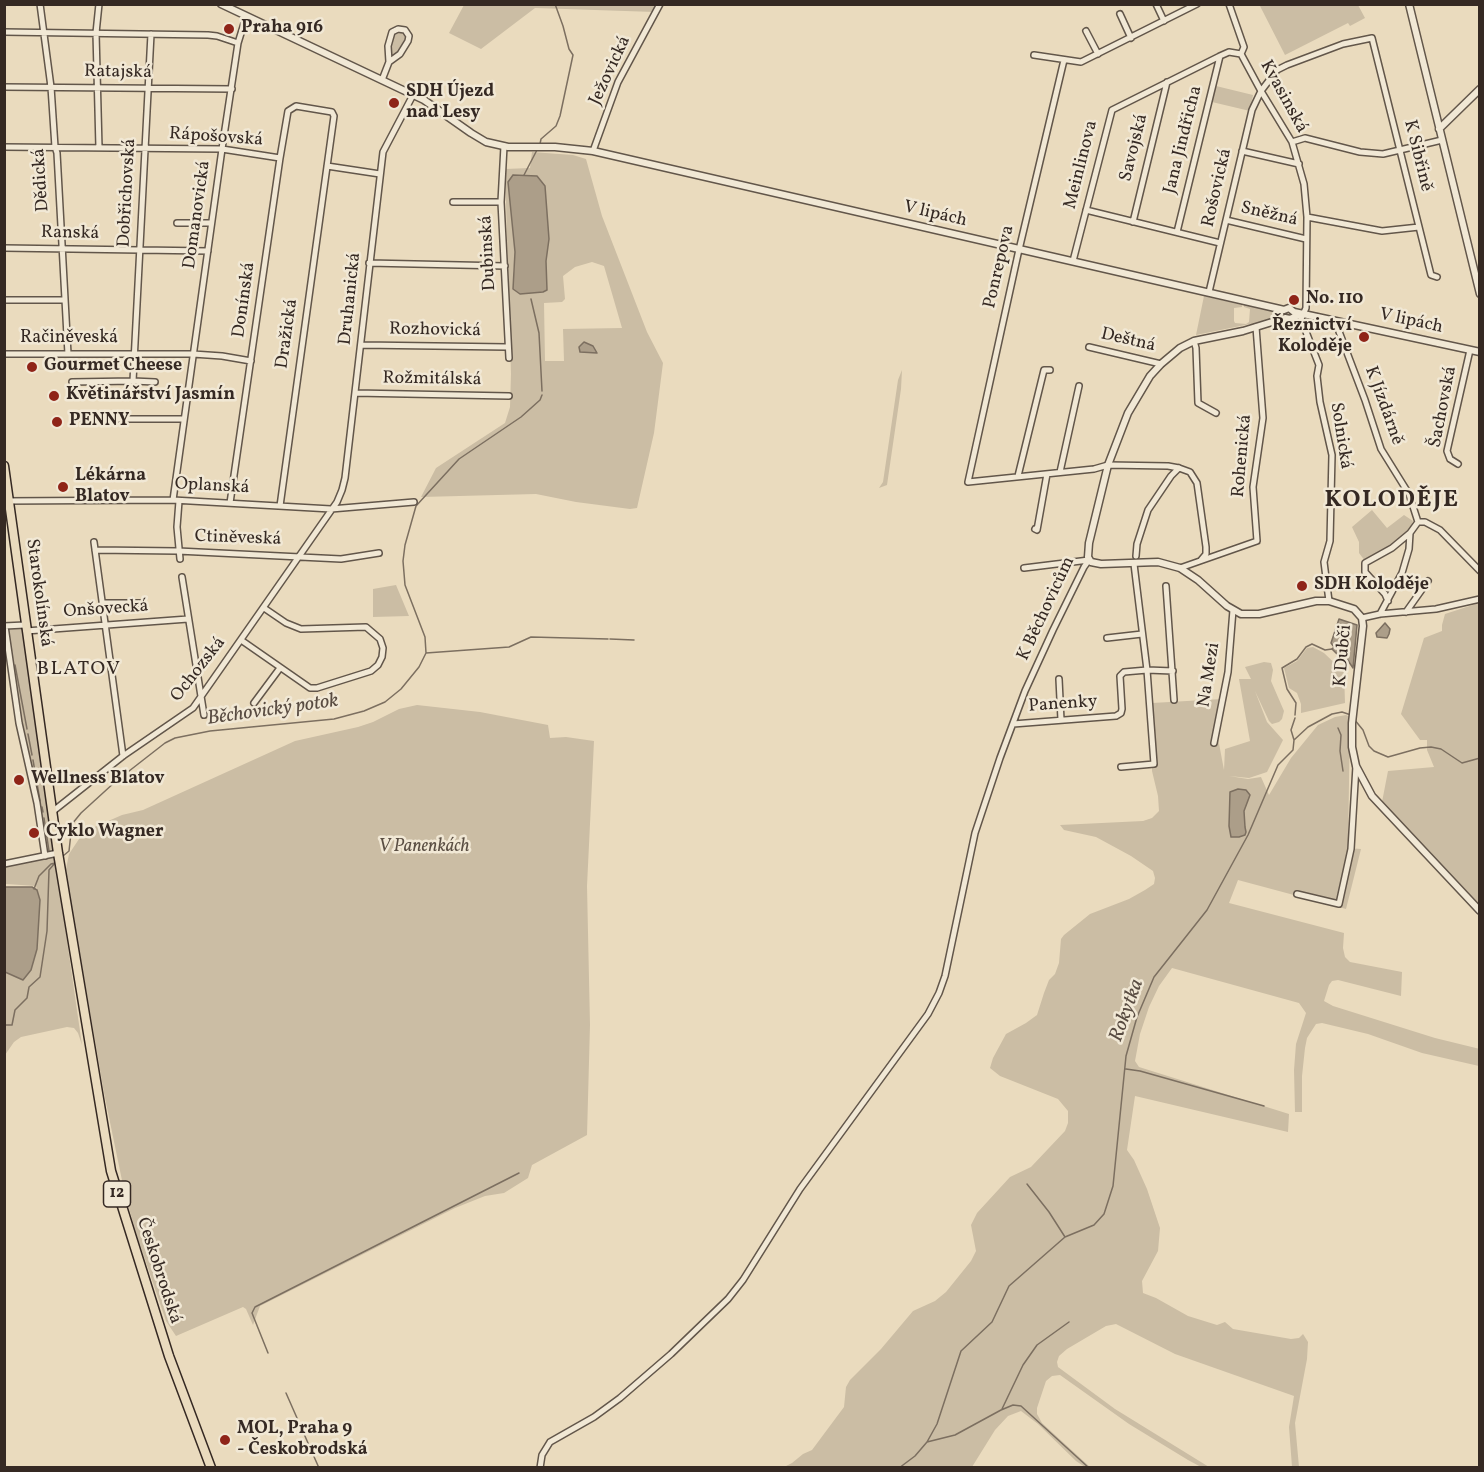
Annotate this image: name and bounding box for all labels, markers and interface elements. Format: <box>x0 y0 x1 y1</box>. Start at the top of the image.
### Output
place label: Praha 916 <box>241 18 323 40</box>
marker: Praha 916 <box>222 22 236 36</box>
street label: Ježovická <box>586 33 636 109</box>
street label: Kvasinská <box>1254 57 1312 137</box>
street label: Ratajská <box>84 62 152 84</box>
place label: SDH Újezd nad Lesy <box>406 82 494 124</box>
street label: Jana Jindřicha <box>1160 84 1208 196</box>
marker: SDH Újezd nad Lesy <box>387 96 401 110</box>
street label: Savojská <box>1116 112 1154 184</box>
street label: Meinlinova <box>1061 118 1103 212</box>
street label: K Sibřině <box>1398 118 1436 194</box>
street label: Rápošovská <box>168 124 264 152</box>
street label: Dobřichovská <box>114 138 142 248</box>
street label: Rošovická <box>1198 147 1238 229</box>
street label: Dědická <box>29 148 55 212</box>
street label: Domanovická <box>180 160 216 270</box>
street label: V lipách <box>901 197 969 233</box>
street label: Sněžná <box>1238 198 1300 232</box>
street label: Dubinská <box>476 215 502 291</box>
street label: Ranská <box>41 223 99 245</box>
street label: Ponrepova <box>980 223 1020 311</box>
street label: Druhanická <box>335 252 367 346</box>
street label: Donínská <box>229 261 261 339</box>
place label: No. 110 <box>1306 289 1363 311</box>
marker: No. 110 <box>1287 293 1301 307</box>
street label: Dražická <box>272 298 304 370</box>
street label: V lipách <box>1377 305 1445 339</box>
place label: Řeznictví Koloděje <box>1272 316 1352 358</box>
street label: Rozhovická <box>389 319 481 343</box>
street label: Deštná <box>1099 324 1157 358</box>
street label: Račiněveská <box>20 328 118 350</box>
marker: Řeznictví Koloděje <box>1357 330 1371 344</box>
place label: Gourmet Cheese <box>44 356 182 378</box>
marker: Gourmet Cheese <box>25 360 39 374</box>
street label: K Jízdárně <box>1359 364 1407 448</box>
street label: Šachovská <box>1426 364 1462 450</box>
street label: Rožmitálská <box>382 368 482 392</box>
place label: Květinářství Jasmín <box>66 385 235 407</box>
marker: Květinářství Jasmín <box>47 389 61 403</box>
street label: Solnická <box>1324 401 1356 471</box>
place label: PENNY <box>69 411 129 433</box>
street label: Rohenická <box>1229 414 1257 498</box>
marker: PENNY <box>50 415 64 429</box>
place label: Lékárna Blatov <box>75 466 146 508</box>
street label: Oplanská <box>174 474 250 500</box>
marker: Lékárna Blatov <box>56 480 70 494</box>
district label: KOLODĚJE <box>1324 488 1460 516</box>
street label: Ctiněveská <box>194 527 282 551</box>
street label: Starokolínská <box>20 537 56 649</box>
street label: K Běchovicům <box>1013 554 1081 664</box>
place label: SDH Koloděje <box>1314 575 1429 597</box>
marker: SDH Koloděje <box>1295 579 1309 593</box>
street label: Onšovecká <box>63 596 149 624</box>
street label: K Dubči <box>1331 624 1357 688</box>
street label: Ochozská <box>167 633 231 707</box>
street label: Na Mezi <box>1194 641 1226 709</box>
district label: BLATOV <box>37 658 121 682</box>
water label: Běchovický potok <box>206 690 340 732</box>
street label: Panenky <box>1028 692 1098 718</box>
place label: Wellness Blatov <box>31 769 164 791</box>
marker: Wellness Blatov <box>12 773 26 787</box>
place label: Cyklo Wagner <box>46 822 164 844</box>
marker: Cyklo Wagner <box>27 826 41 840</box>
park label: V Panenkách <box>378 837 470 859</box>
water label: Rokytka <box>1106 976 1150 1046</box>
road number: 12 <box>104 1181 130 1207</box>
street label: Českobrodská <box>131 1215 185 1327</box>
place label: MOL, Praha 9 - Českobrodská <box>237 1419 368 1462</box>
marker: MOL, Praha 9 - Českobrodská <box>218 1433 232 1447</box>

